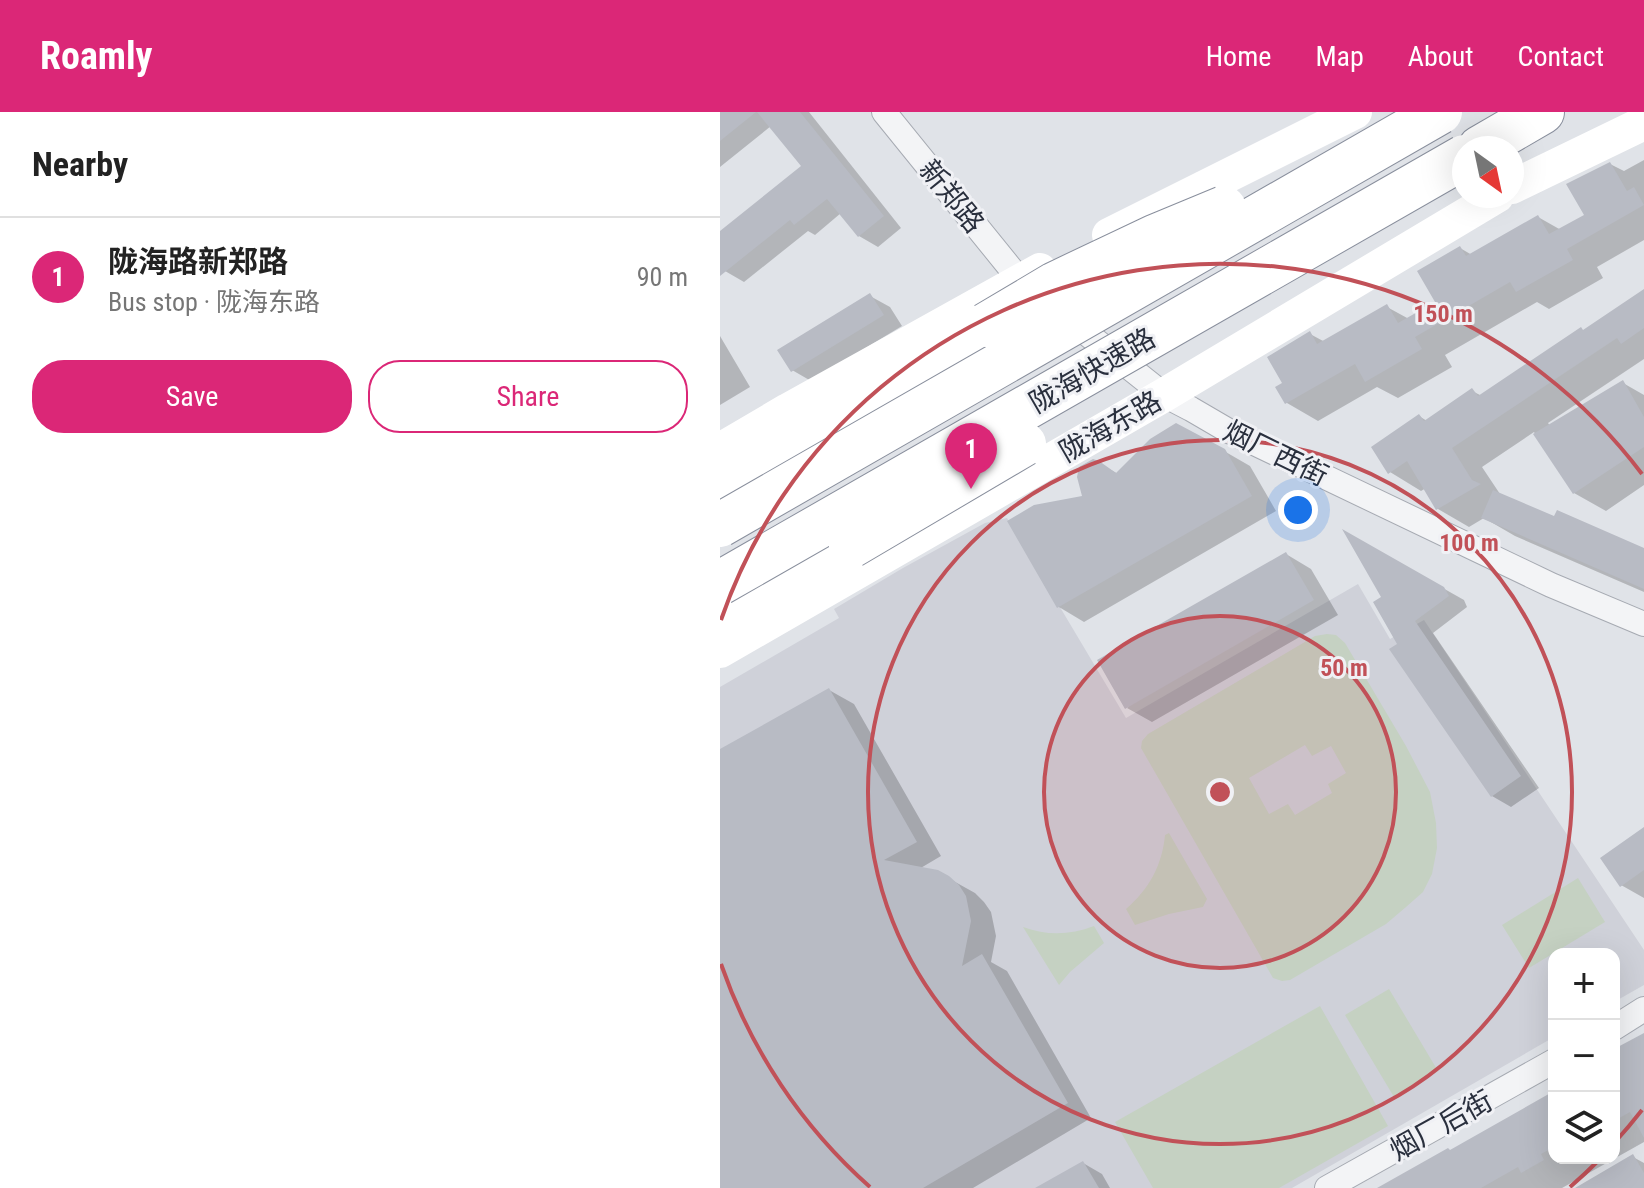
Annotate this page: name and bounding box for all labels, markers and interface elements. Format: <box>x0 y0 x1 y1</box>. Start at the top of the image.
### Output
text: Roamly <box>40 34 153 78</box>
text: Home <box>1206 40 1271 73</box>
text: Map <box>1315 40 1364 73</box>
text: About <box>1408 40 1474 73</box>
text: Contact <box>1518 40 1604 73</box>
north arrow <box>1452 136 1524 208</box>
text: Nearby <box>32 144 128 184</box>
street label: 新郑路 <box>912 153 991 239</box>
text: 陇海路新郑路 <box>108 244 288 279</box>
text: 1 <box>51 262 65 292</box>
text: 90 m <box>637 262 688 292</box>
text: Bus stop · 陇海东路 <box>108 287 320 317</box>
text: 150 m <box>1413 300 1473 328</box>
street label: 陇海快速路 <box>1023 321 1161 420</box>
button: Save <box>32 360 352 433</box>
button: Share <box>368 360 688 433</box>
street label: 陇海东路 <box>1053 384 1167 469</box>
street label: 烟厂西街 <box>1218 414 1333 493</box>
pin: 1 <box>945 423 997 489</box>
your location <box>1278 490 1318 530</box>
text: 100 m <box>1439 529 1499 557</box>
text: 50 m <box>1320 654 1368 682</box>
centre of rings <box>1206 778 1234 806</box>
map controls <box>1548 948 1620 1164</box>
button: + <box>1548 948 1620 1020</box>
button: − <box>1548 1020 1620 1092</box>
street label: 烟厂后街 <box>1384 1084 1498 1167</box>
button: layers <box>1548 1092 1620 1164</box>

